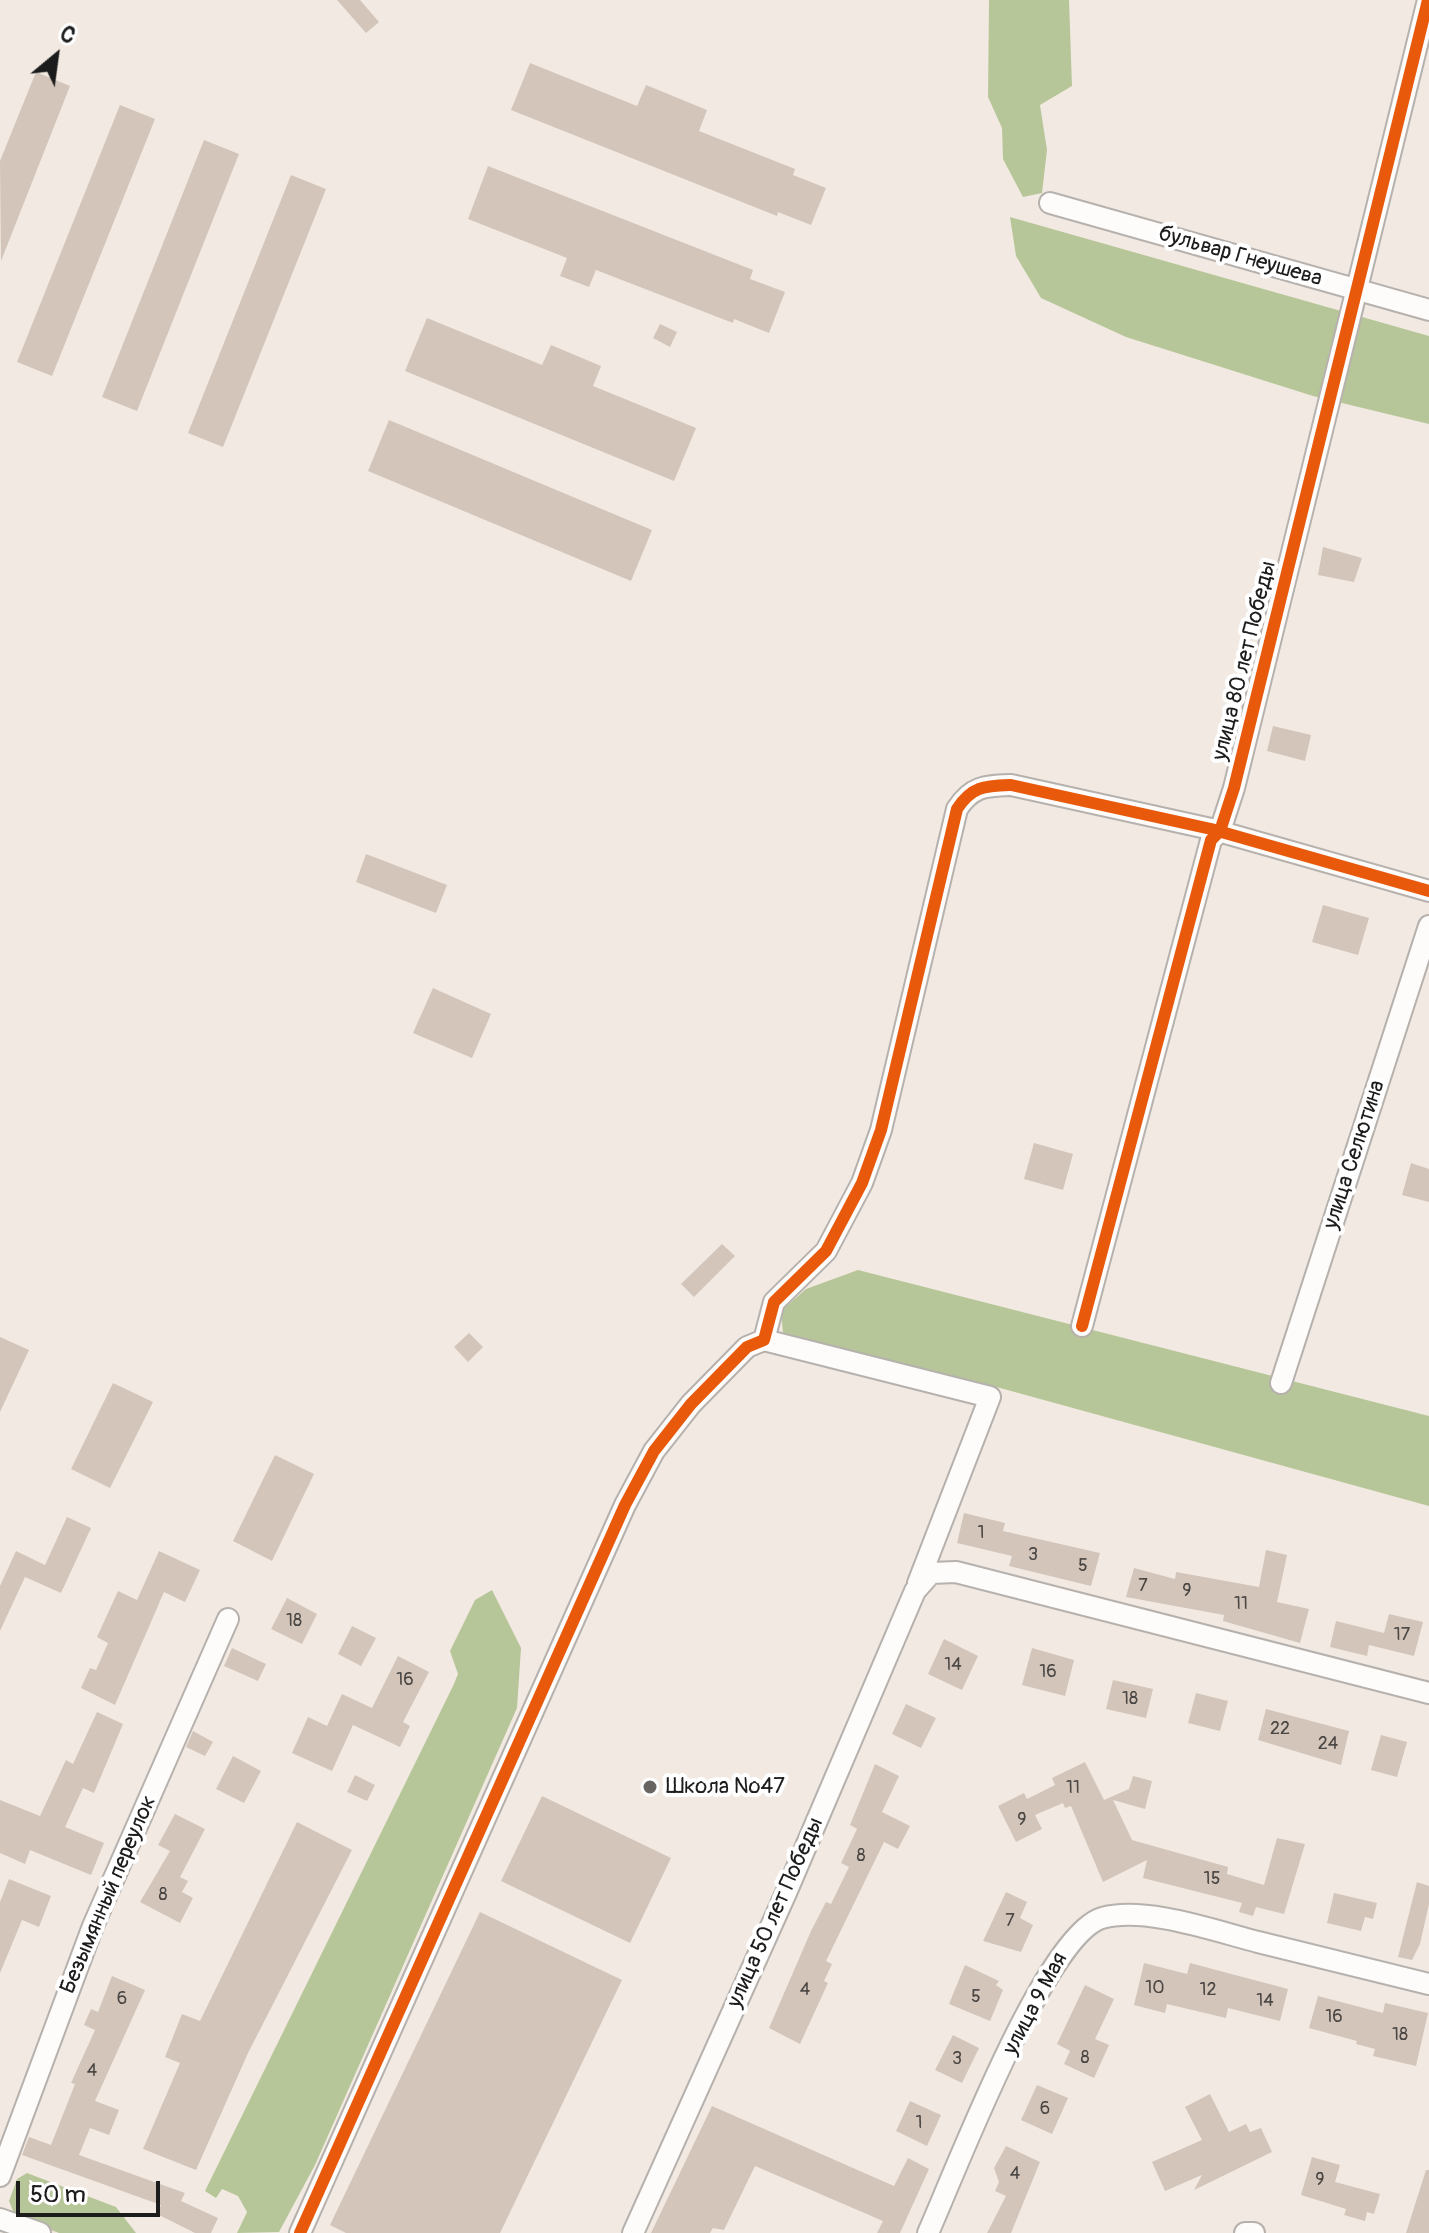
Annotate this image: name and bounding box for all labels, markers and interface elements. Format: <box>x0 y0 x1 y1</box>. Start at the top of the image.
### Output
north arrow <box>16 16 96 96</box>
text: С <box>55 19 80 51</box>
street label: бульвар Гнеушева <box>1155 221 1325 293</box>
street label: улица 80 лет Победы <box>1207 559 1283 763</box>
street label: улица Селютина <box>1319 1077 1391 1233</box>
house number: 1 <box>977 1522 985 1544</box>
house number: 3 <box>1028 1544 1038 1566</box>
house number: 5 <box>1078 1555 1088 1577</box>
house number: 7 <box>1138 1575 1148 1597</box>
house number: 9 <box>1182 1580 1192 1602</box>
house number: 11 <box>1234 1593 1248 1615</box>
house number: 18 <box>286 1610 302 1632</box>
house number: 17 <box>1394 1624 1410 1646</box>
house number: 14 <box>944 1654 962 1676</box>
house number: 16 <box>1039 1661 1057 1683</box>
house number: 16 <box>396 1669 414 1691</box>
house number: 18 <box>1122 1688 1138 1710</box>
house number: 22 <box>1270 1718 1290 1740</box>
house number: 24 <box>1318 1733 1338 1755</box>
place label: Школа №47 <box>666 1774 785 1800</box>
house number: 11 <box>1066 1777 1080 1799</box>
marker: Школа №47 <box>641 1778 659 1796</box>
street label: Безымянный переулок <box>55 1792 163 1998</box>
house number: 9 <box>1017 1809 1027 1831</box>
street label: улица 50 лет Победы <box>722 1814 830 2012</box>
house number: 8 <box>856 1845 866 1867</box>
house number: 15 <box>1204 1868 1220 1890</box>
house number: 8 <box>158 1884 168 1906</box>
house number: 7 <box>1005 1910 1015 1932</box>
street label: улица 9 Мая <box>998 1948 1074 2060</box>
house number: 10 <box>1145 1977 1165 1999</box>
house number: 4 <box>800 1979 810 2001</box>
house number: 12 <box>1199 1979 1217 2001</box>
house number: 5 <box>971 1986 981 2008</box>
house number: 6 <box>117 1988 127 2010</box>
house number: 14 <box>1256 1990 1274 2012</box>
house number: 16 <box>1325 2006 1343 2028</box>
house number: 18 <box>1392 2024 1408 2046</box>
house number: 8 <box>1080 2047 1090 2069</box>
house number: 3 <box>952 2048 962 2070</box>
house number: 4 <box>87 2060 97 2082</box>
house number: 6 <box>1040 2098 1050 2120</box>
house number: 1 <box>915 2112 923 2134</box>
house number: 4 <box>1010 2163 1020 2185</box>
scale bar <box>20 2165 164 2215</box>
house number: 9 <box>1315 2169 1325 2191</box>
text: 50 m <box>30 2180 86 2209</box>

